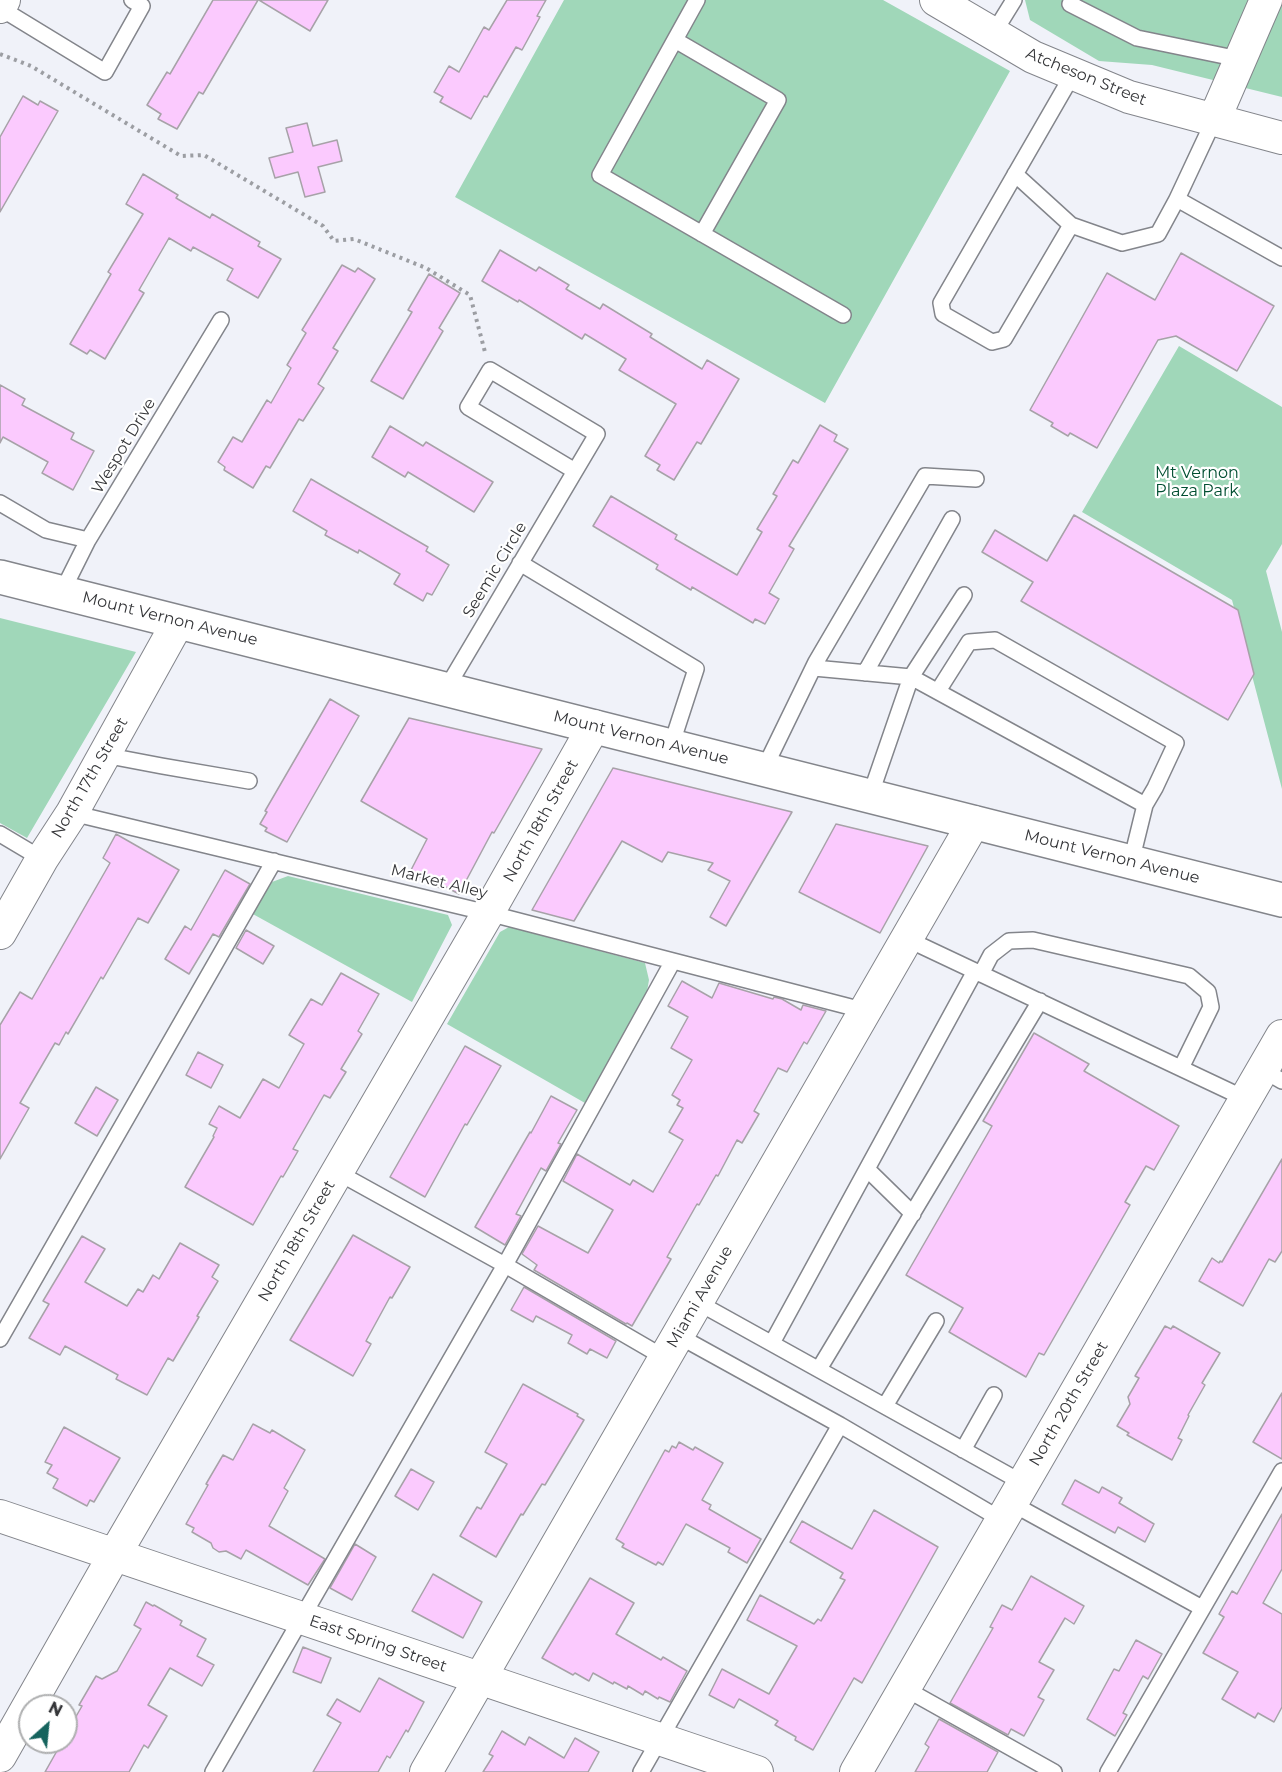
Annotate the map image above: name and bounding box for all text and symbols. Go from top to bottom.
street label: Atcheson Street [1023,44,1149,110]
street label: Wespot Drive [88,395,160,497]
park label: Mt Vernon Plaza Park [1155,463,1239,501]
street label: Seemic Circle [459,519,531,621]
street label: Mount Vernon Avenue [80,588,260,650]
street label: Mount Vernon Avenue [551,707,731,769]
street label: North 17th Street [48,714,132,842]
street label: North 18th Street [499,756,583,886]
street label: Mount Vernon Avenue [1022,826,1202,888]
street label: Market Alley [389,861,489,903]
street label: North 18th Street [254,1177,340,1305]
street label: Miami Avenue [663,1242,737,1352]
street label: North 20th Street [1025,1338,1113,1470]
street label: East Spring Street [307,1611,449,1677]
north arrow [18,1694,78,1754]
text: N [45,1698,66,1721]

